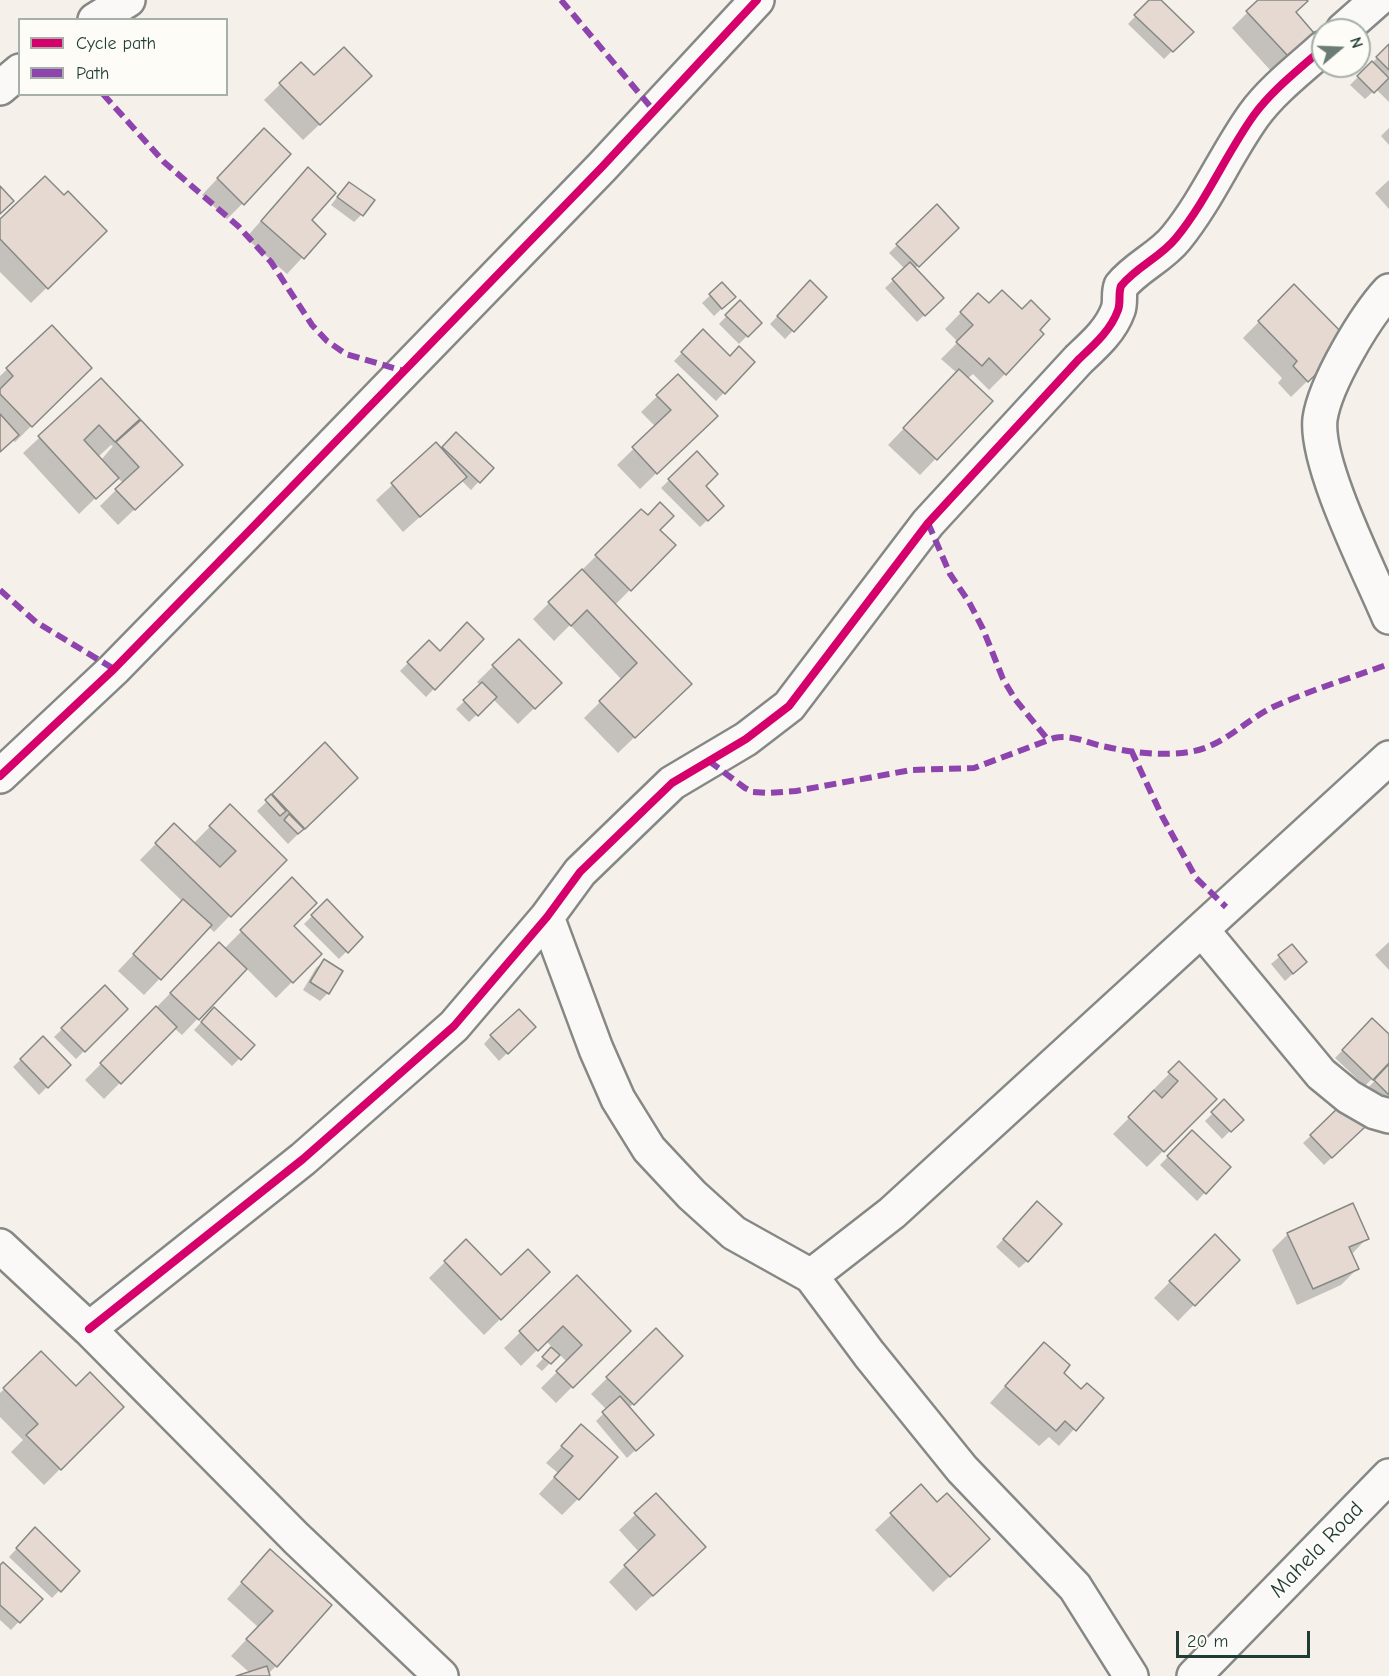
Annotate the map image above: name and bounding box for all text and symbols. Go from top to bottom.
legend [18,18,228,96]
north arrow [1311,18,1371,78]
text: Cycle path [76,33,156,54]
text: N [1346,35,1366,51]
text: Path [76,63,109,84]
street label: Mahela Road [1265,1496,1369,1604]
scale bar [1179,1619,1312,1657]
text: 20 m [1187,1631,1228,1652]

